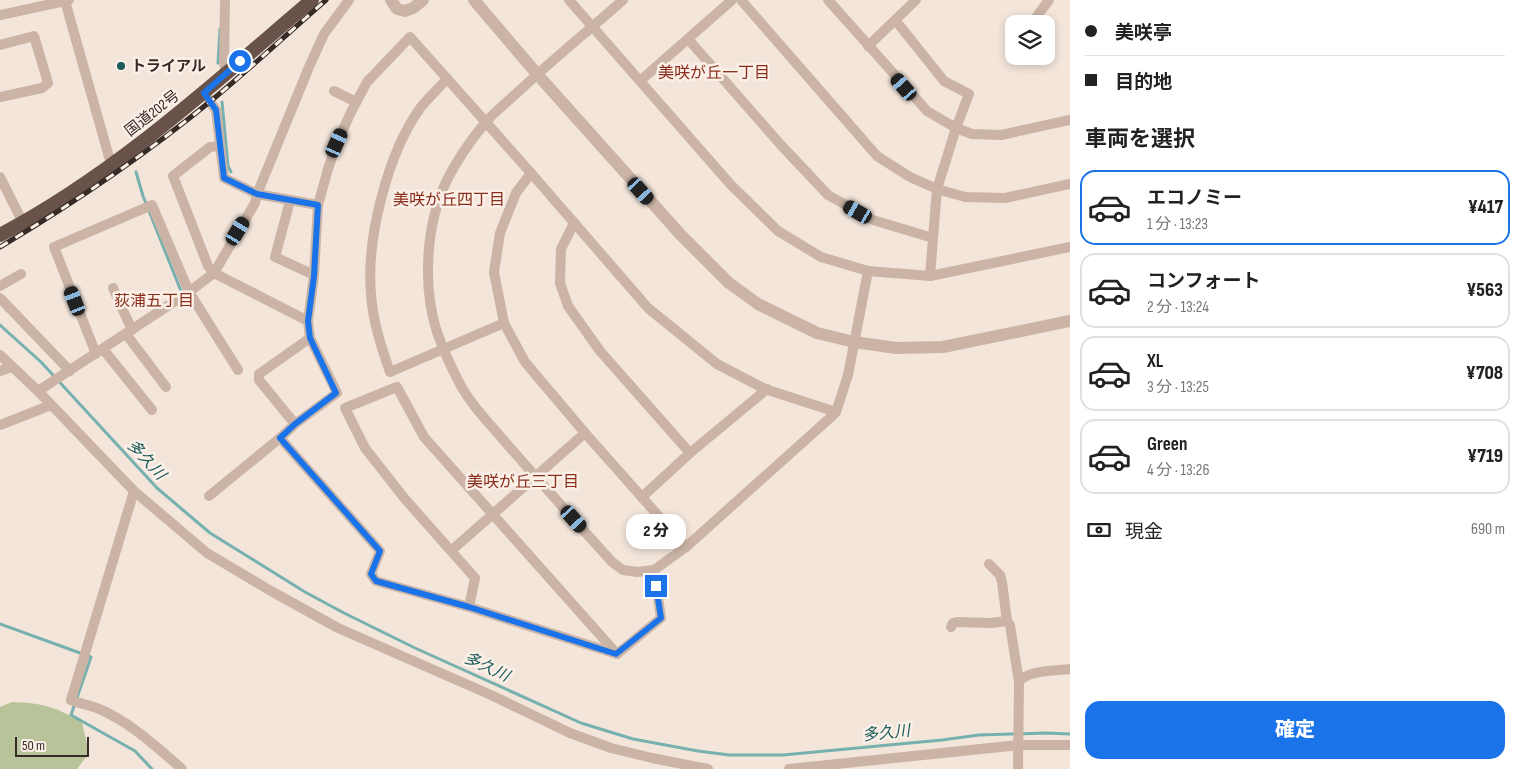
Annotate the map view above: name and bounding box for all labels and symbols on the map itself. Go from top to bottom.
route start [229,50,251,72]
place label: トライアル [131,57,206,76]
marker: トライアル [115,60,127,72]
district label: 美咲が丘一丁目 [658,64,770,83]
car [888,71,919,103]
street label: 国道202号 [121,86,183,141]
car [324,126,349,160]
car [625,175,656,207]
district label: 美咲が丘四丁目 [393,191,505,210]
car [841,198,874,226]
car [223,214,252,248]
car [62,284,87,318]
district label: 荻浦五丁目 [114,292,194,311]
water label: 多久川 [123,436,171,486]
district label: 美咲が丘三丁目 [467,473,579,492]
car [558,503,589,535]
callout: 2 分 [626,514,686,548]
route end [645,575,667,597]
water label: 多久川 [461,649,514,687]
water label: 多久川 [861,721,913,745]
scale bar [15,734,89,757]

